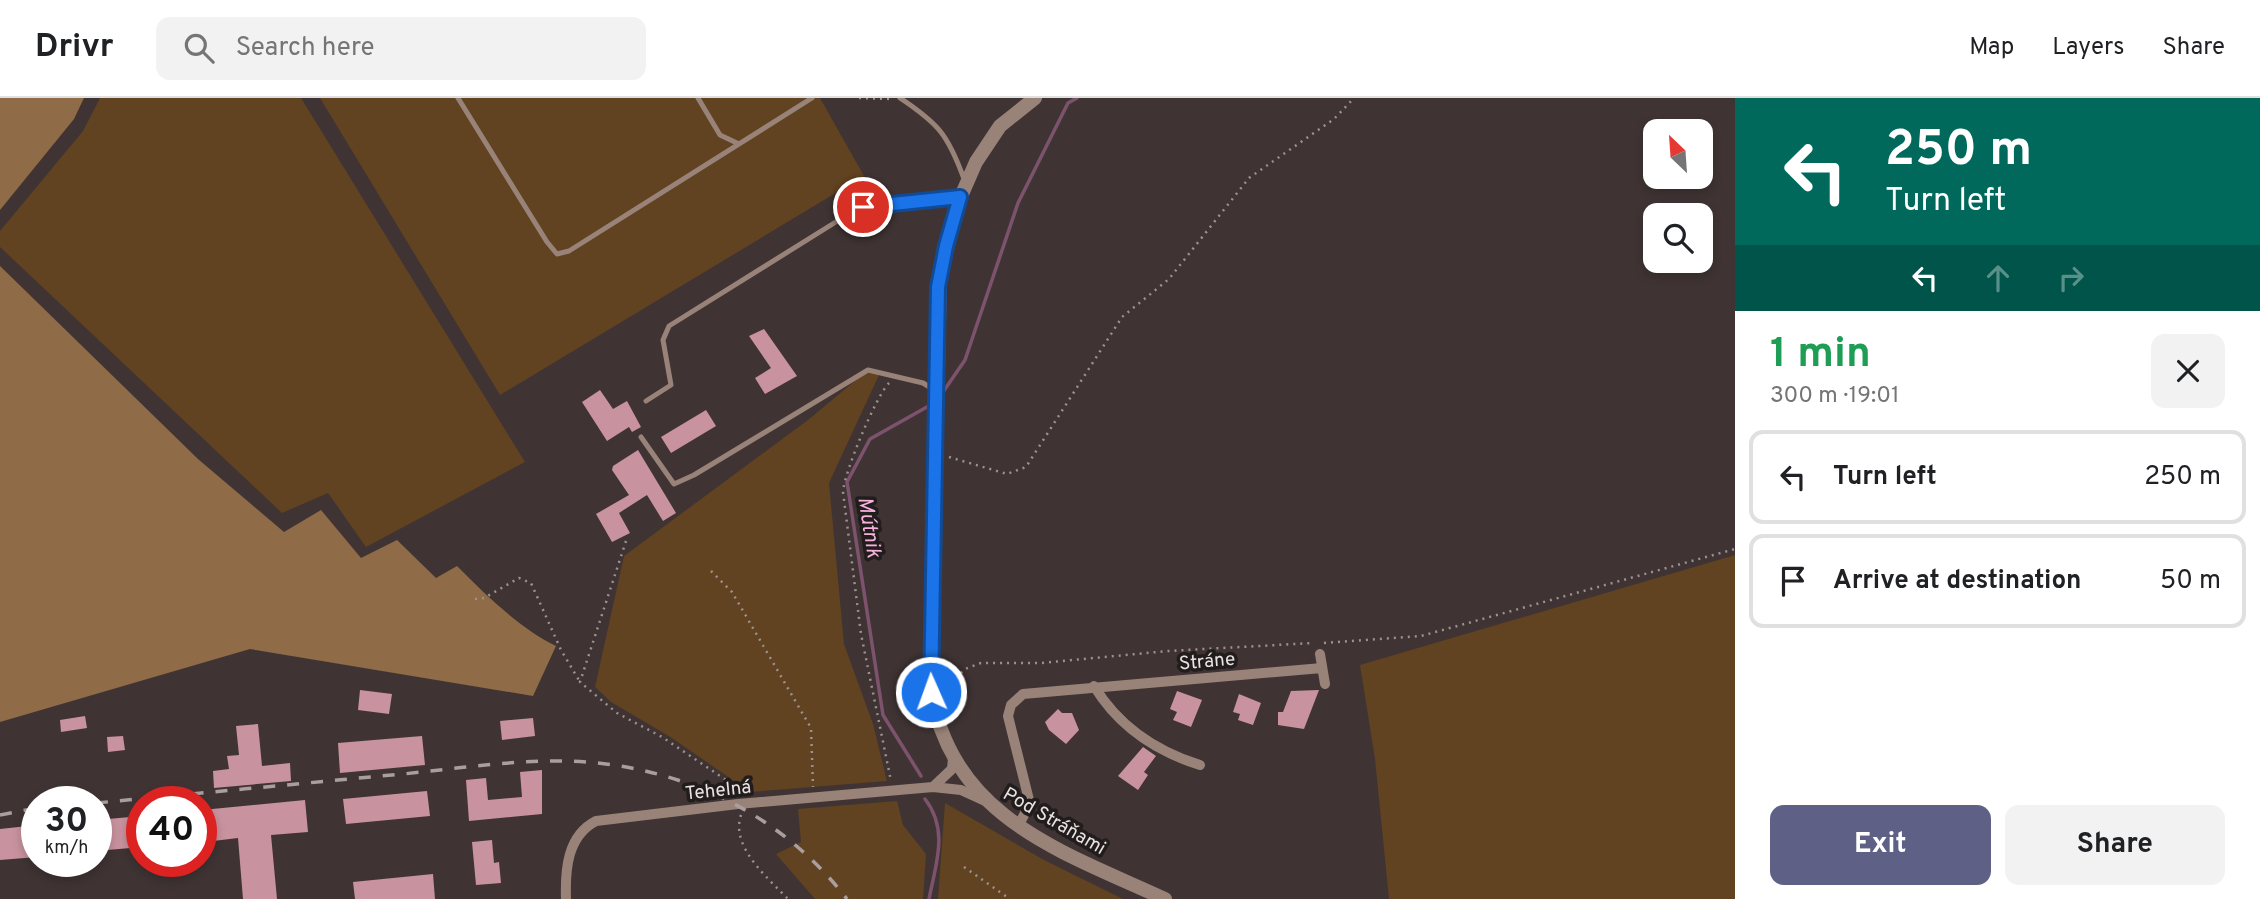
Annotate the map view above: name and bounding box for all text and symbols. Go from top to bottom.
search box [156,17,646,80]
text: Drivr [35,27,114,69]
icon: search [180,29,218,67]
text: Search here [236,32,375,65]
text: Map [1969,33,2014,63]
text: Layers [2052,33,2124,63]
text: Share [2162,33,2225,63]
north arrow [1643,119,1713,189]
map controls [1643,119,1713,273]
text: 250 m [1885,121,2032,183]
icon: left [1770,126,1861,217]
pin [833,177,893,237]
text: Turn left [1885,182,2006,222]
icon: arrive [844,188,882,226]
button: search [1643,203,1713,273]
icon: left [1906,259,1944,297]
icon: ahead [1979,259,2017,297]
icon: right [2052,259,2090,297]
text: 1 min [1770,329,1871,382]
button: close [2151,334,2225,408]
text: 300 m · 19:01 [1770,382,1900,411]
icon: left [1774,458,1812,496]
text: Turn left [1833,461,1937,494]
text: 250 m [2144,461,2221,494]
water label: Mútnik [850,495,887,560]
icon: arrive [1774,562,1812,600]
text: Arrive at destination [1833,565,2081,598]
text: 50 m [2160,565,2221,598]
street label: Stráne [1178,648,1236,676]
position arrow [894,655,968,729]
street label: Tehelná [684,776,753,806]
street label: Pod Stráňami [998,783,1110,861]
speed limit sign: 40 [126,786,217,877]
text: 30 [45,800,88,844]
button: Exit [1770,805,1991,885]
button: Share [2005,805,2225,885]
text: km/h [45,837,88,860]

